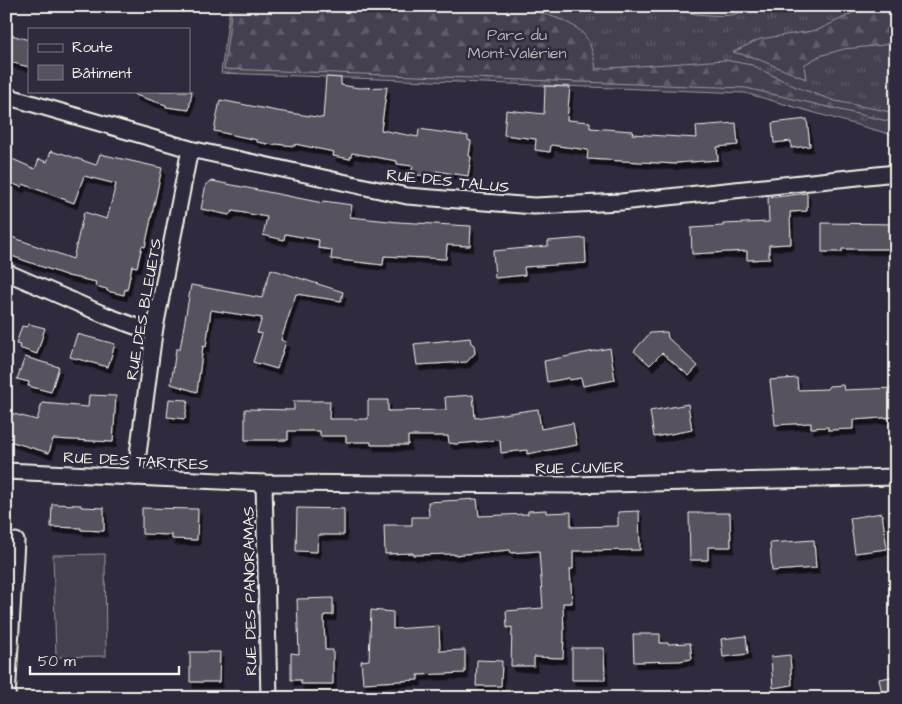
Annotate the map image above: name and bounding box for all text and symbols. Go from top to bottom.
park label: Parc du Mont-Valérien [468,24,566,64]
legend [28,28,190,92]
text: Route [72,37,113,58]
text: Bâtiment [72,63,132,84]
street label: RUE DES TALUS [385,164,510,198]
street label: RUE DES BLEUETS [121,237,167,382]
street label: RUE DES TARTRES [63,446,209,476]
street label: RUE CUVIER [535,456,625,480]
street label: RUE DES PANORAMAS [238,506,262,676]
scale bar [30,644,179,676]
text: 50 m [38,651,76,672]

